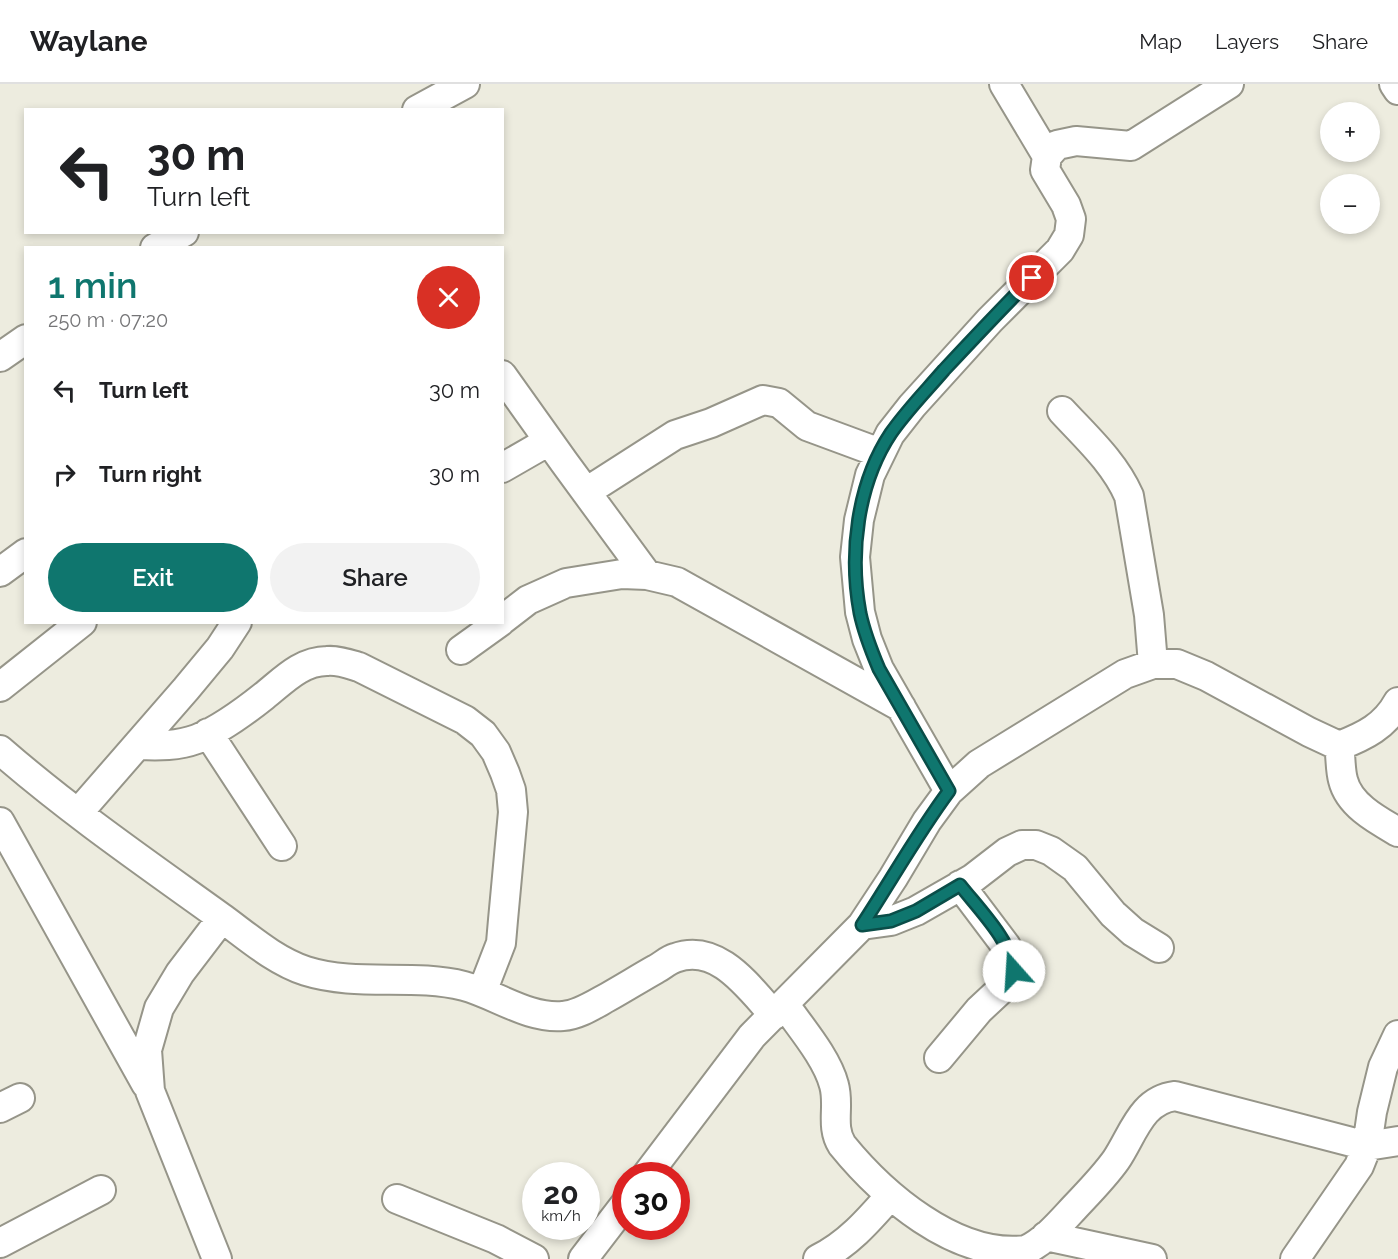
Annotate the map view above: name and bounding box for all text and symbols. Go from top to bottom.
text: Waylane [30,25,147,58]
text: Map [1139,29,1182,54]
text: Layers [1215,29,1279,54]
text: Share [1312,29,1368,54]
map controls [1320,102,1380,234]
button: + [1320,102,1380,162]
text: 30 m [147,131,245,180]
icon: left [48,132,126,210]
button: − [1320,174,1380,234]
text: Turn left [147,181,250,212]
pin [1006,252,1057,303]
icon: arrive [1015,261,1048,294]
text: 1 min [48,264,137,306]
button: close [417,266,480,329]
text: 250 m · 07:20 [48,308,168,332]
icon: left [48,374,81,407]
text: Turn left [99,377,189,403]
text: 30 m [429,377,480,403]
icon: right [48,458,81,491]
text: Turn right [99,461,202,487]
text: 30 m [429,461,480,487]
button: Exit [48,543,258,612]
button: Share [270,543,480,612]
position arrow [982,939,1046,1003]
speed limit sign: 30 [612,1162,690,1240]
text: 20 [543,1176,579,1211]
text: km/h [541,1207,581,1225]

